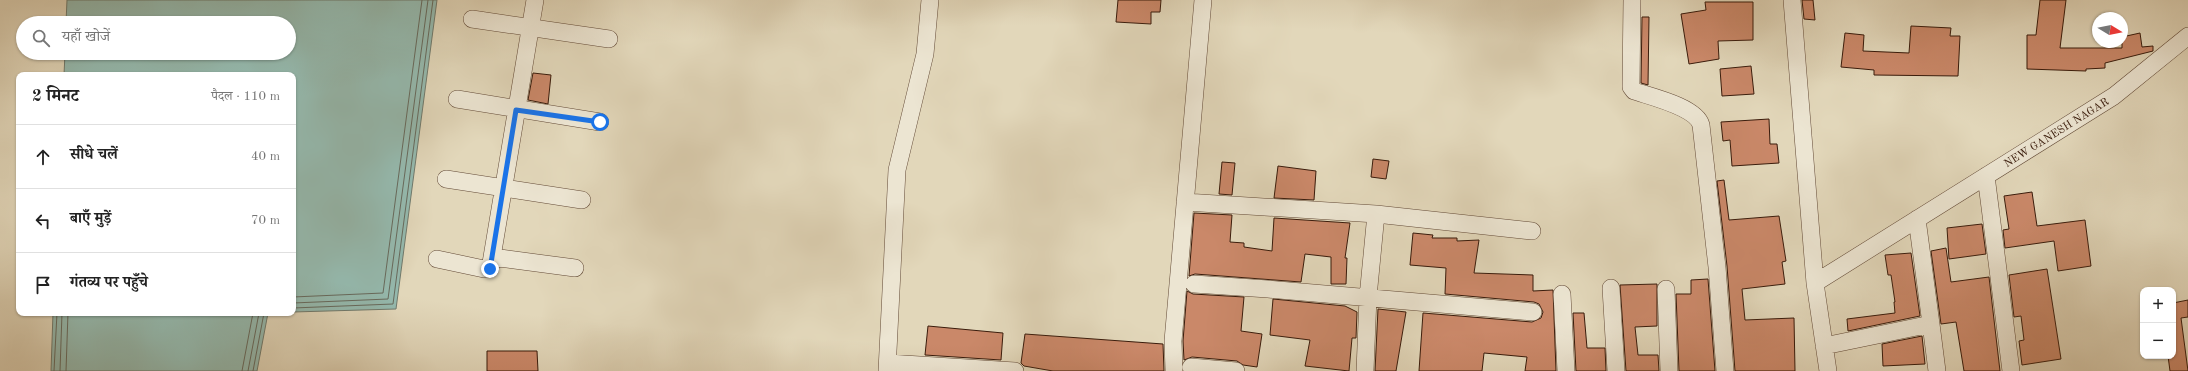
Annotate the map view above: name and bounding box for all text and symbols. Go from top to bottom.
north arrow [2092,12,2128,48]
search box [16,16,296,60]
icon: search [30,27,52,49]
text: यहाँ खोजें [62,30,110,45]
text: 2 मिनट [32,88,79,105]
text: पैदल · 110 m [211,90,280,103]
street label: NEW GANESH NAGAR [2002,96,2111,170]
route start [591,113,609,131]
icon: ahead [32,146,54,168]
text: सीधे चलें [70,148,118,163]
text: 40 m [251,150,280,163]
icon: left [32,210,54,232]
text: बाएँ मुड़ें [70,212,111,227]
text: 70 m [251,214,280,227]
route end [481,260,499,278]
icon: arrive [32,274,54,296]
text: गंतव्य पर पहुँचे [70,276,148,291]
map controls [2140,287,2176,359]
button: + [2140,287,2176,323]
button: − [2140,323,2176,359]

